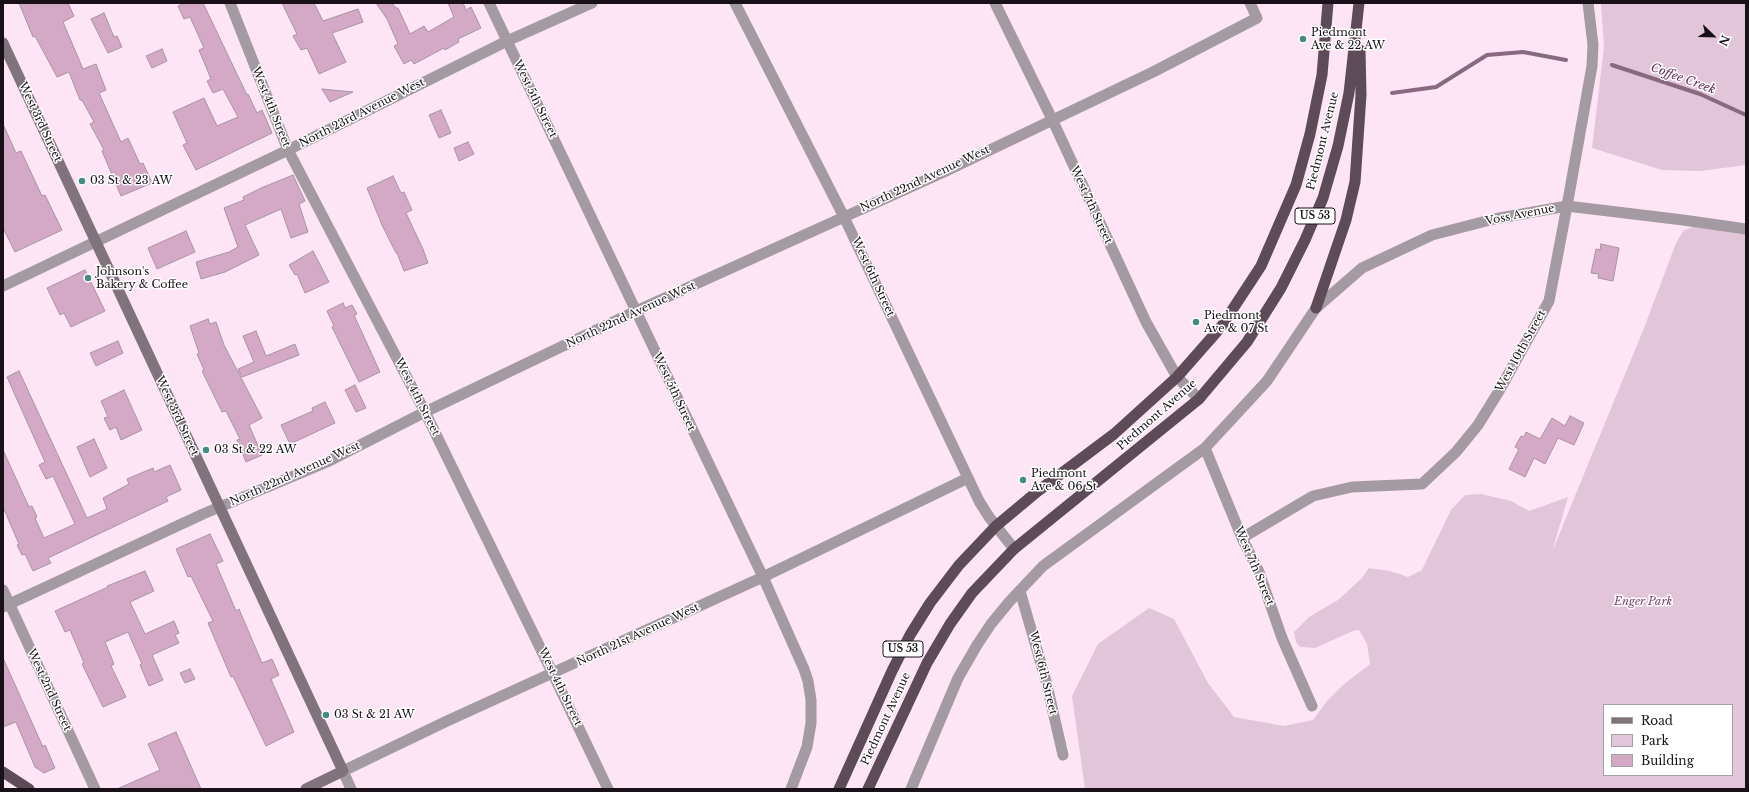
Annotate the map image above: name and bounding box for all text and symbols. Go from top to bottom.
north arrow [1693,16,1733,56]
place label: Piedmont Ave & 22 AW [1311,26,1385,52]
text: N [1716,33,1733,48]
marker: Piedmont Ave & 22 AW [1298,34,1308,44]
street label: West 5th Street [510,58,560,140]
water label: Coffee Creek [1649,61,1717,97]
street label: West 4th Street [249,65,293,149]
street label: North 23rd Avenue West [297,76,427,150]
street label: West 3rd Street [16,80,64,164]
street label: Piedmont Avenue [1304,90,1342,192]
street label: North 22nd Avenue West [858,143,992,215]
street label: West 7th Street [1067,164,1115,246]
place label: 03 St & 23 AW [90,174,172,188]
marker: 03 St & 23 AW [77,176,87,186]
street label: Voss Avenue [1484,202,1556,228]
road number: US 53 [1295,208,1335,224]
street label: West 6th Street [849,235,897,319]
place label: Johnson's Bakery & Coffee [96,265,188,291]
marker: Johnson's Bakery & Coffee [83,273,93,283]
street label: North 22nd Avenue West [564,279,698,351]
street label: West 10th Street [1493,308,1549,394]
place label: Piedmont Ave & 07 St [1204,309,1268,335]
marker: Piedmont Ave & 07 St [1191,317,1201,327]
street label: West 5th Street [650,351,698,433]
street label: West 4th Street [392,356,442,438]
street label: West 3rd Street [153,374,201,458]
street label: Piedmont Avenue [1115,377,1199,453]
street label: North 22nd Avenue West [228,439,362,509]
place label: 03 St & 22 AW [214,443,296,457]
marker: 03 St & 22 AW [201,445,211,455]
place label: Piedmont Ave & 06 St [1031,467,1097,493]
marker: Piedmont Ave & 06 St [1018,475,1028,485]
street label: West 7th Street [1231,525,1277,607]
park label: Enger Park [1614,595,1672,609]
street label: North 21st Avenue West [575,601,701,669]
street label: West 6th Street [1026,630,1060,716]
road number: US 53 [883,641,923,657]
street label: West 4th Street [535,646,585,728]
street label: West 2nd Street [24,647,74,733]
street label: Piedmont Avenue [859,671,913,767]
legend [1603,704,1733,776]
place label: 03 St & 21 AW [334,708,414,722]
marker: 03 St & 21 AW [321,710,331,720]
text: Road [1641,713,1673,728]
text: Park [1641,733,1669,748]
text: Building [1641,753,1694,768]

